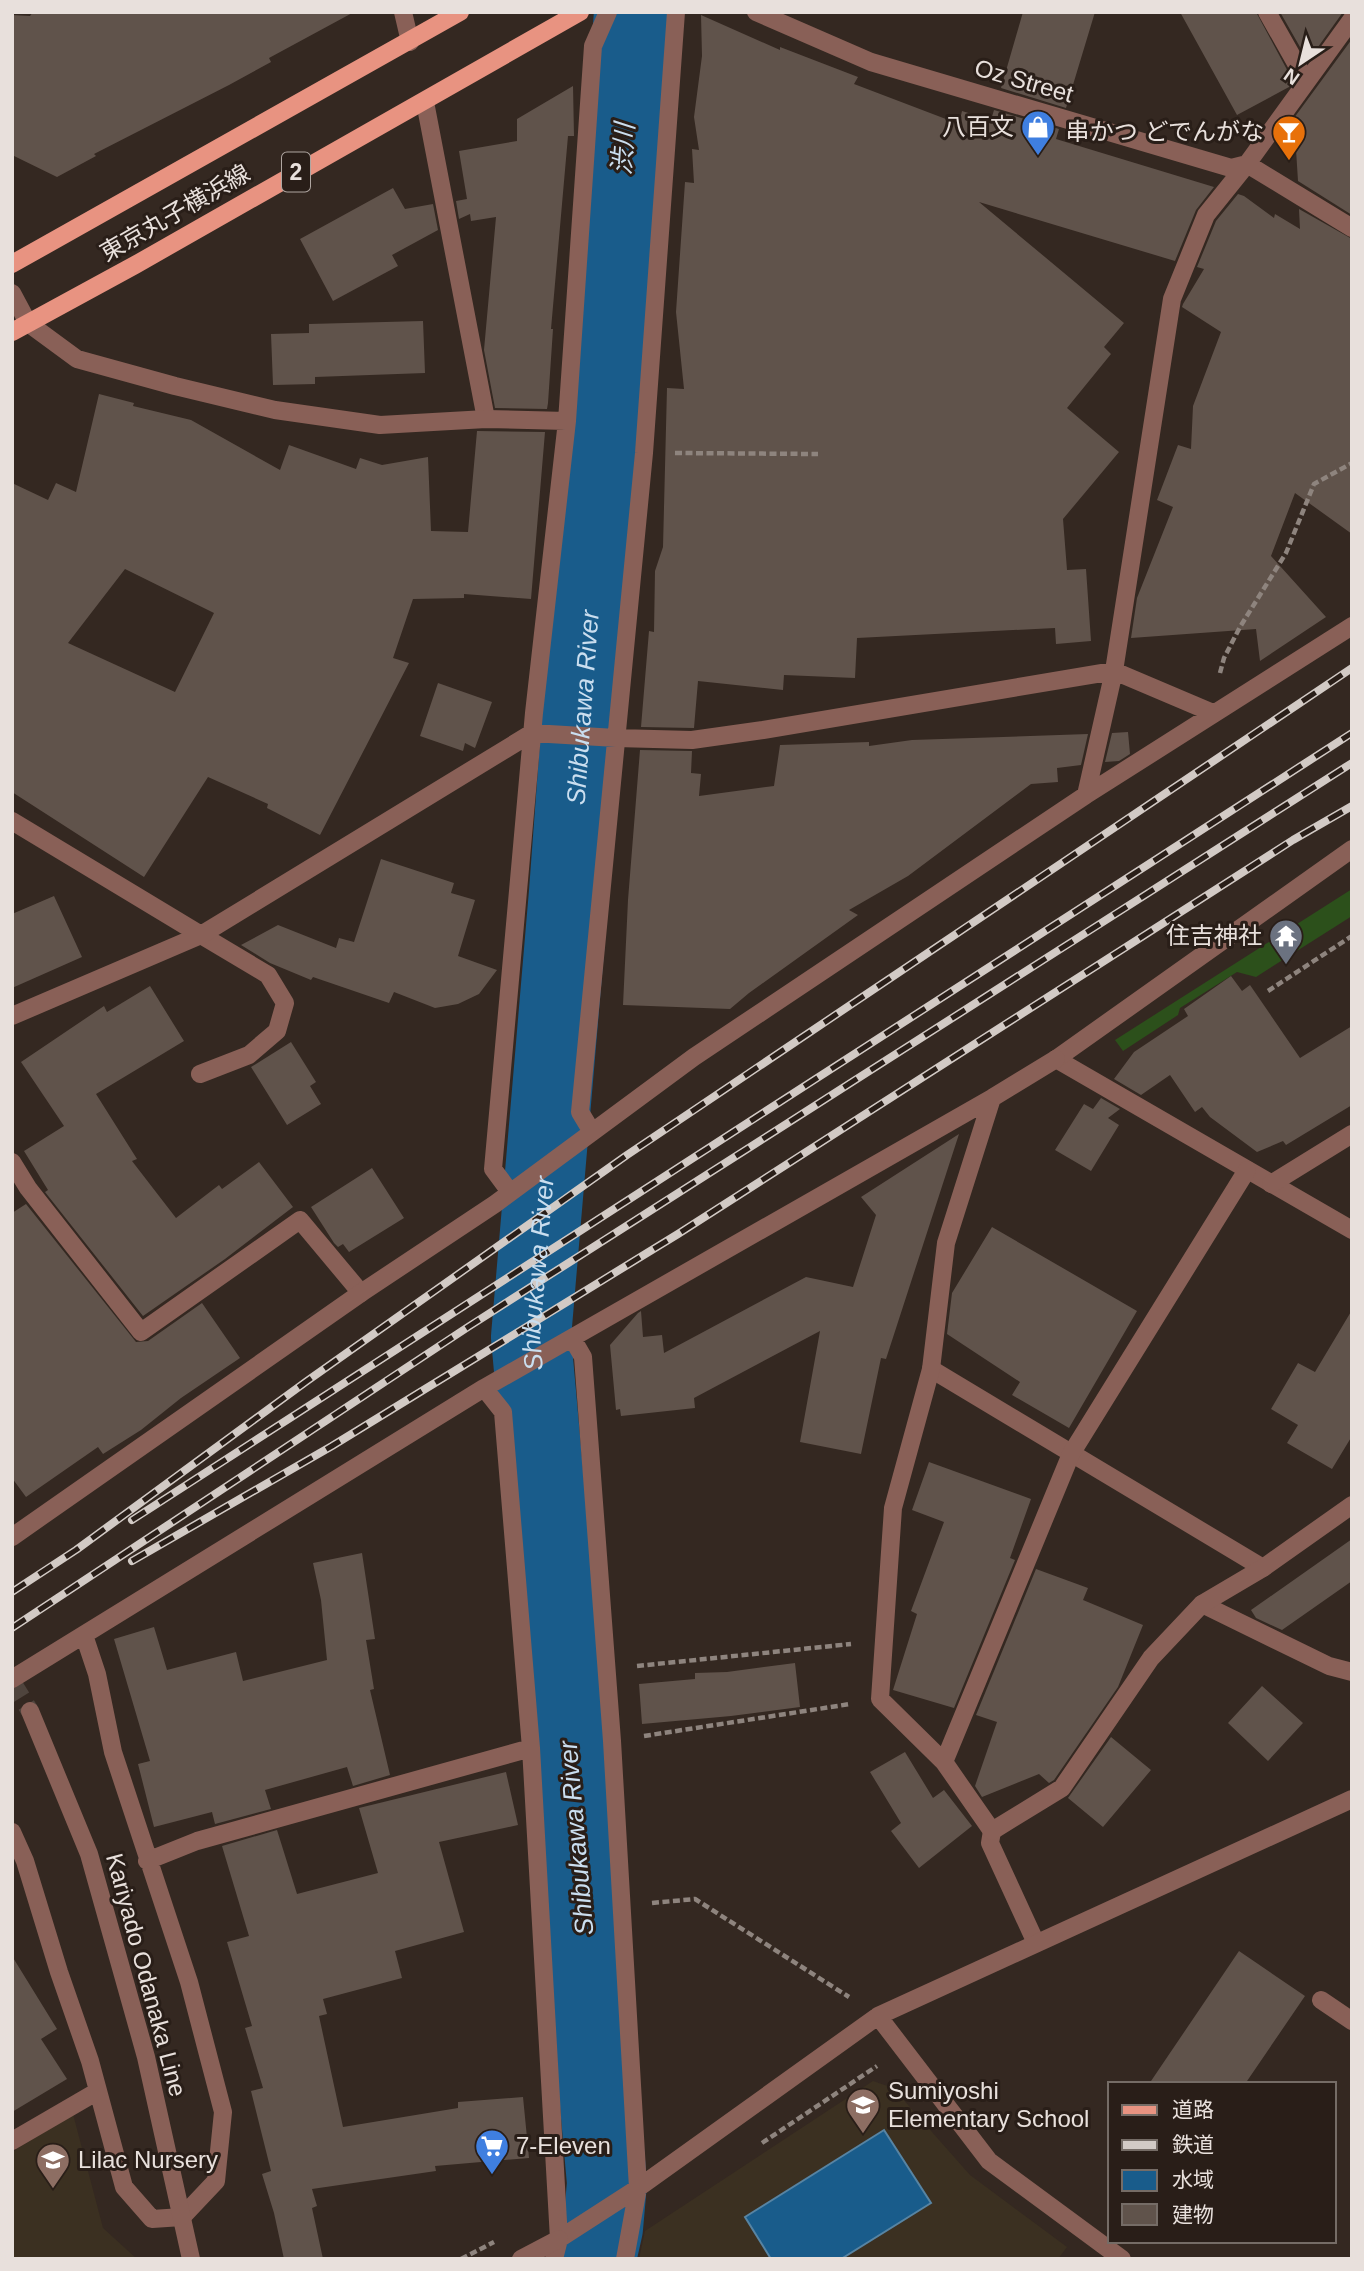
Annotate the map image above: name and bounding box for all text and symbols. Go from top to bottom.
north arrow [1266,28,1336,98]
street label: Oz Street [972,54,1077,108]
text: N [1280,64,1303,89]
shop icon: 八百文 [1019,108,1057,157]
place label: 八百文 [942,113,1014,140]
bar icon: 串かつ どでんがな [1270,113,1308,162]
place label: 串かつ どでんがな [1066,118,1264,145]
water label: 渋川 [606,119,640,176]
road number: 2 [282,153,310,192]
street label: 東京丸子横浜線 [95,159,254,266]
water label: Shibukawa River [560,608,605,806]
temple icon: 住吉神社 [1267,917,1305,966]
place label: 住吉神社 [1166,922,1262,949]
water label: Shibukawa River [516,1174,560,1372]
water label: Shibukawa River [552,1738,599,1936]
street label: Kariyado Odanaka Line [101,1850,192,2100]
place label: Sumiyoshi Elementary School [888,2077,1089,2132]
legend [1108,2082,1336,2243]
school or university icon: Sumiyoshi Elementary School [844,2086,882,2135]
text: 道路 [1172,2098,1214,2121]
supermarket icon: 7-Eleven [473,2127,511,2176]
place label: 7-Eleven [516,2132,611,2159]
text: 鉄道 [1172,2133,1214,2156]
school or university icon: Lilac Nursery [34,2141,72,2190]
place label: Lilac Nursery [78,2146,218,2173]
text: 水域 [1172,2168,1214,2191]
text: 建物 [1172,2203,1214,2226]

